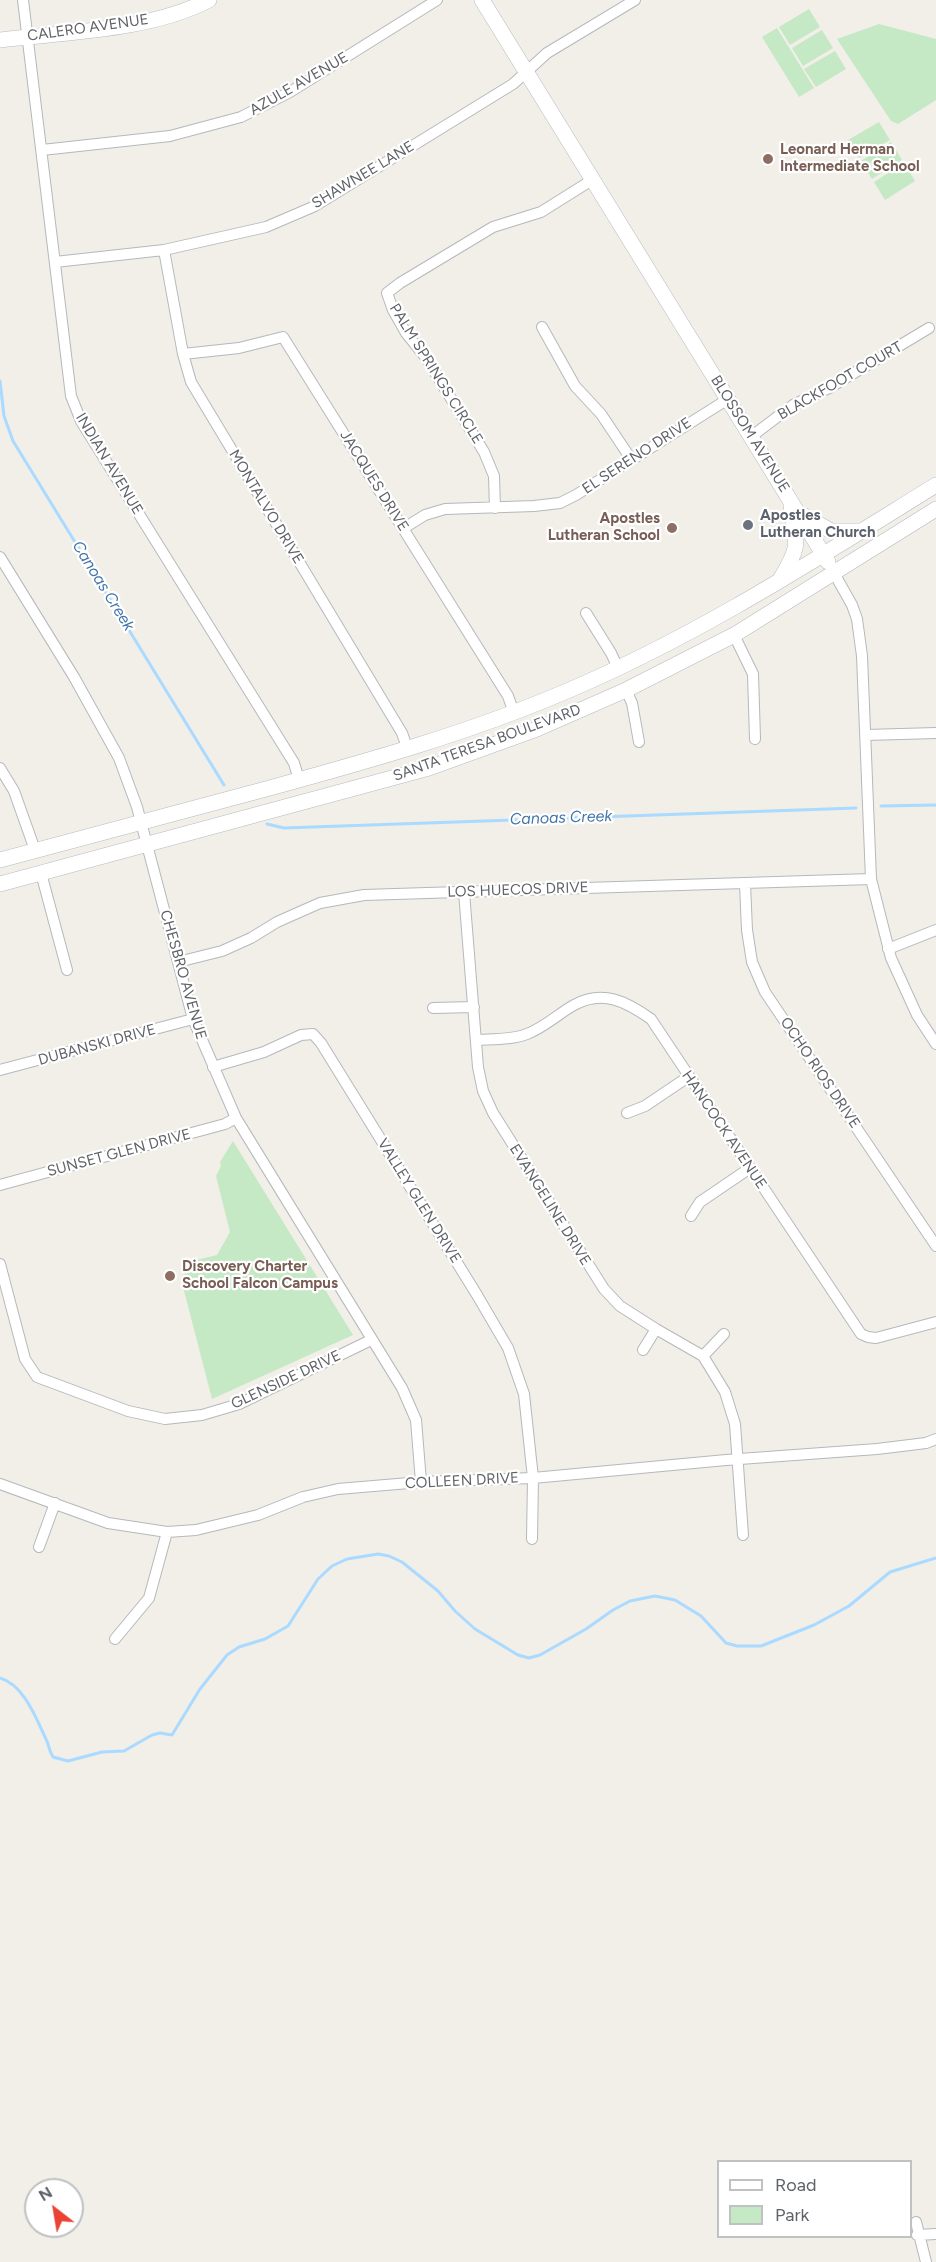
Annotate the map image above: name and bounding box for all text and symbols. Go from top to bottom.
street label: CALERO AVENUE [26,11,150,45]
street label: AZULE AVENUE [247,49,351,119]
street label: SHAWNEE LANE [309,137,417,213]
place label: Leonard Herman Intermediate School [780,141,920,176]
marker: Leonard Herman Intermediate School [761,152,775,166]
street label: PALM SPRINGS CIRCLE [385,301,487,447]
street label: BLACKFOOT COURT [775,338,905,424]
street label: BLOSSOM AVENUE [707,372,793,496]
street label: INDIAN AVENUE [72,410,146,518]
street label: EL SERENO DRIVE [579,414,695,498]
street label: JACQUES DRIVE [336,427,412,535]
street label: MONTALVO DRIVE [225,447,307,567]
place label: Apostles Lutheran Church [760,507,876,542]
place label: Apostles Lutheran School [548,510,660,545]
marker: Apostles Lutheran Church [741,518,755,532]
marker: Apostles Lutheran School [665,521,679,535]
water label: Canoas Creek [68,538,138,634]
street label: SANTA TERESA BOULEVARD [391,701,583,785]
water label: Canoas Creek [510,807,612,829]
street label: LOS HUECOS DRIVE [447,879,589,901]
street label: CHESBRO AVENUE [156,908,210,1042]
street label: OCHO RIOS DRIVE [776,1014,864,1132]
street label: DUBANSKI DRIVE [36,1021,158,1069]
street label: HANCOCK AVENUE [678,1067,770,1193]
street label: SUNSET GLEN DRIVE [45,1125,193,1181]
street label: VALLEY GLEN DRIVE [373,1135,465,1267]
street label: EVANGELINE DRIVE [505,1141,595,1269]
place label: Discovery Charter School Falcon Campus [182,1258,338,1293]
marker: Discovery Charter School Falcon Campus [163,1269,177,1283]
street label: GLENSIDE DRIVE [228,1347,344,1413]
street label: COLLEEN DRIVE [405,1469,519,1493]
legend [717,2160,912,2238]
text: Road [775,2174,816,2196]
north arrow [24,2178,84,2238]
text: N [35,2183,56,2205]
text: Park [775,2204,809,2226]

